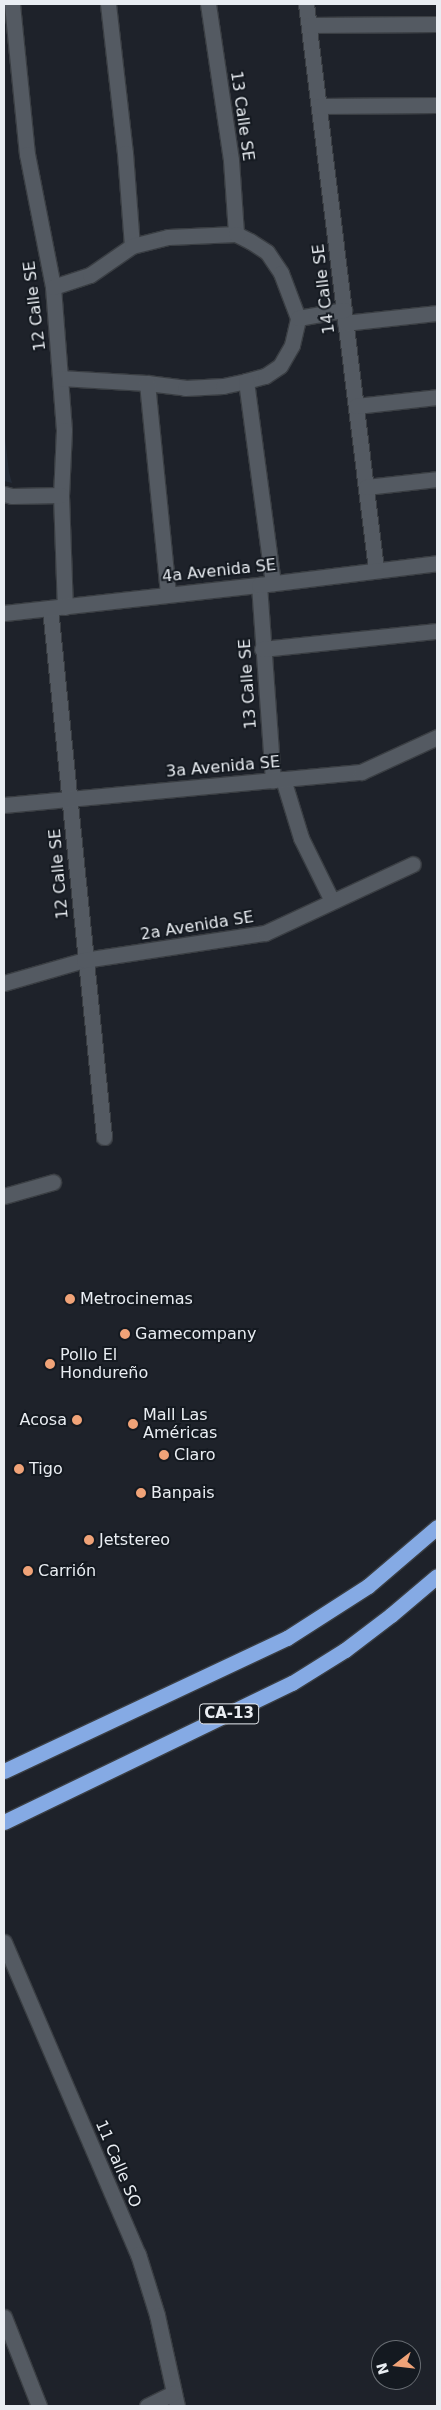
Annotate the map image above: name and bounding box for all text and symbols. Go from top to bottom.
street label: 13 Calle SE [226,70,258,162]
street label: 14 Calle SE [309,243,339,335]
street label: 12 Calle SE [20,260,50,352]
street label: 4a Avenida SE [161,555,277,587]
street label: 13 Calle SE [235,638,261,730]
street label: 3a Avenida SE [165,752,281,782]
street label: 12 Calle SE [45,828,73,920]
street label: 2a Avenida SE [139,908,255,944]
place label: Metrocinemas [80,1289,193,1309]
marker: Metrocinemas [64,1293,76,1305]
place label: Gamecompany [135,1324,256,1344]
marker: Gamecompany [119,1328,131,1340]
place label: Pollo El Hondureño [60,1345,148,1383]
marker: Pollo El Hondureño [44,1358,56,1370]
place label: Mall Las Américas [143,1405,217,1443]
place label: Acosa [20,1410,67,1430]
marker: Acosa [71,1414,83,1426]
marker: Mall Las Américas [127,1418,139,1430]
place label: Claro [174,1445,215,1465]
marker: Claro [158,1449,170,1461]
place label: Tigo [29,1459,63,1479]
marker: Tigo [13,1463,25,1475]
place label: Banpais [151,1483,215,1503]
marker: Banpais [135,1487,147,1499]
place label: Jetstereo [99,1530,170,1550]
marker: Jetstereo [83,1534,95,1546]
place label: Carrión [38,1561,96,1581]
marker: Carrión [22,1565,34,1577]
road number: CA-13 [199,1702,259,1726]
street label: 11 Calle SO [91,2117,145,2211]
north arrow [371,2340,421,2390]
text: N [373,2361,392,2377]

